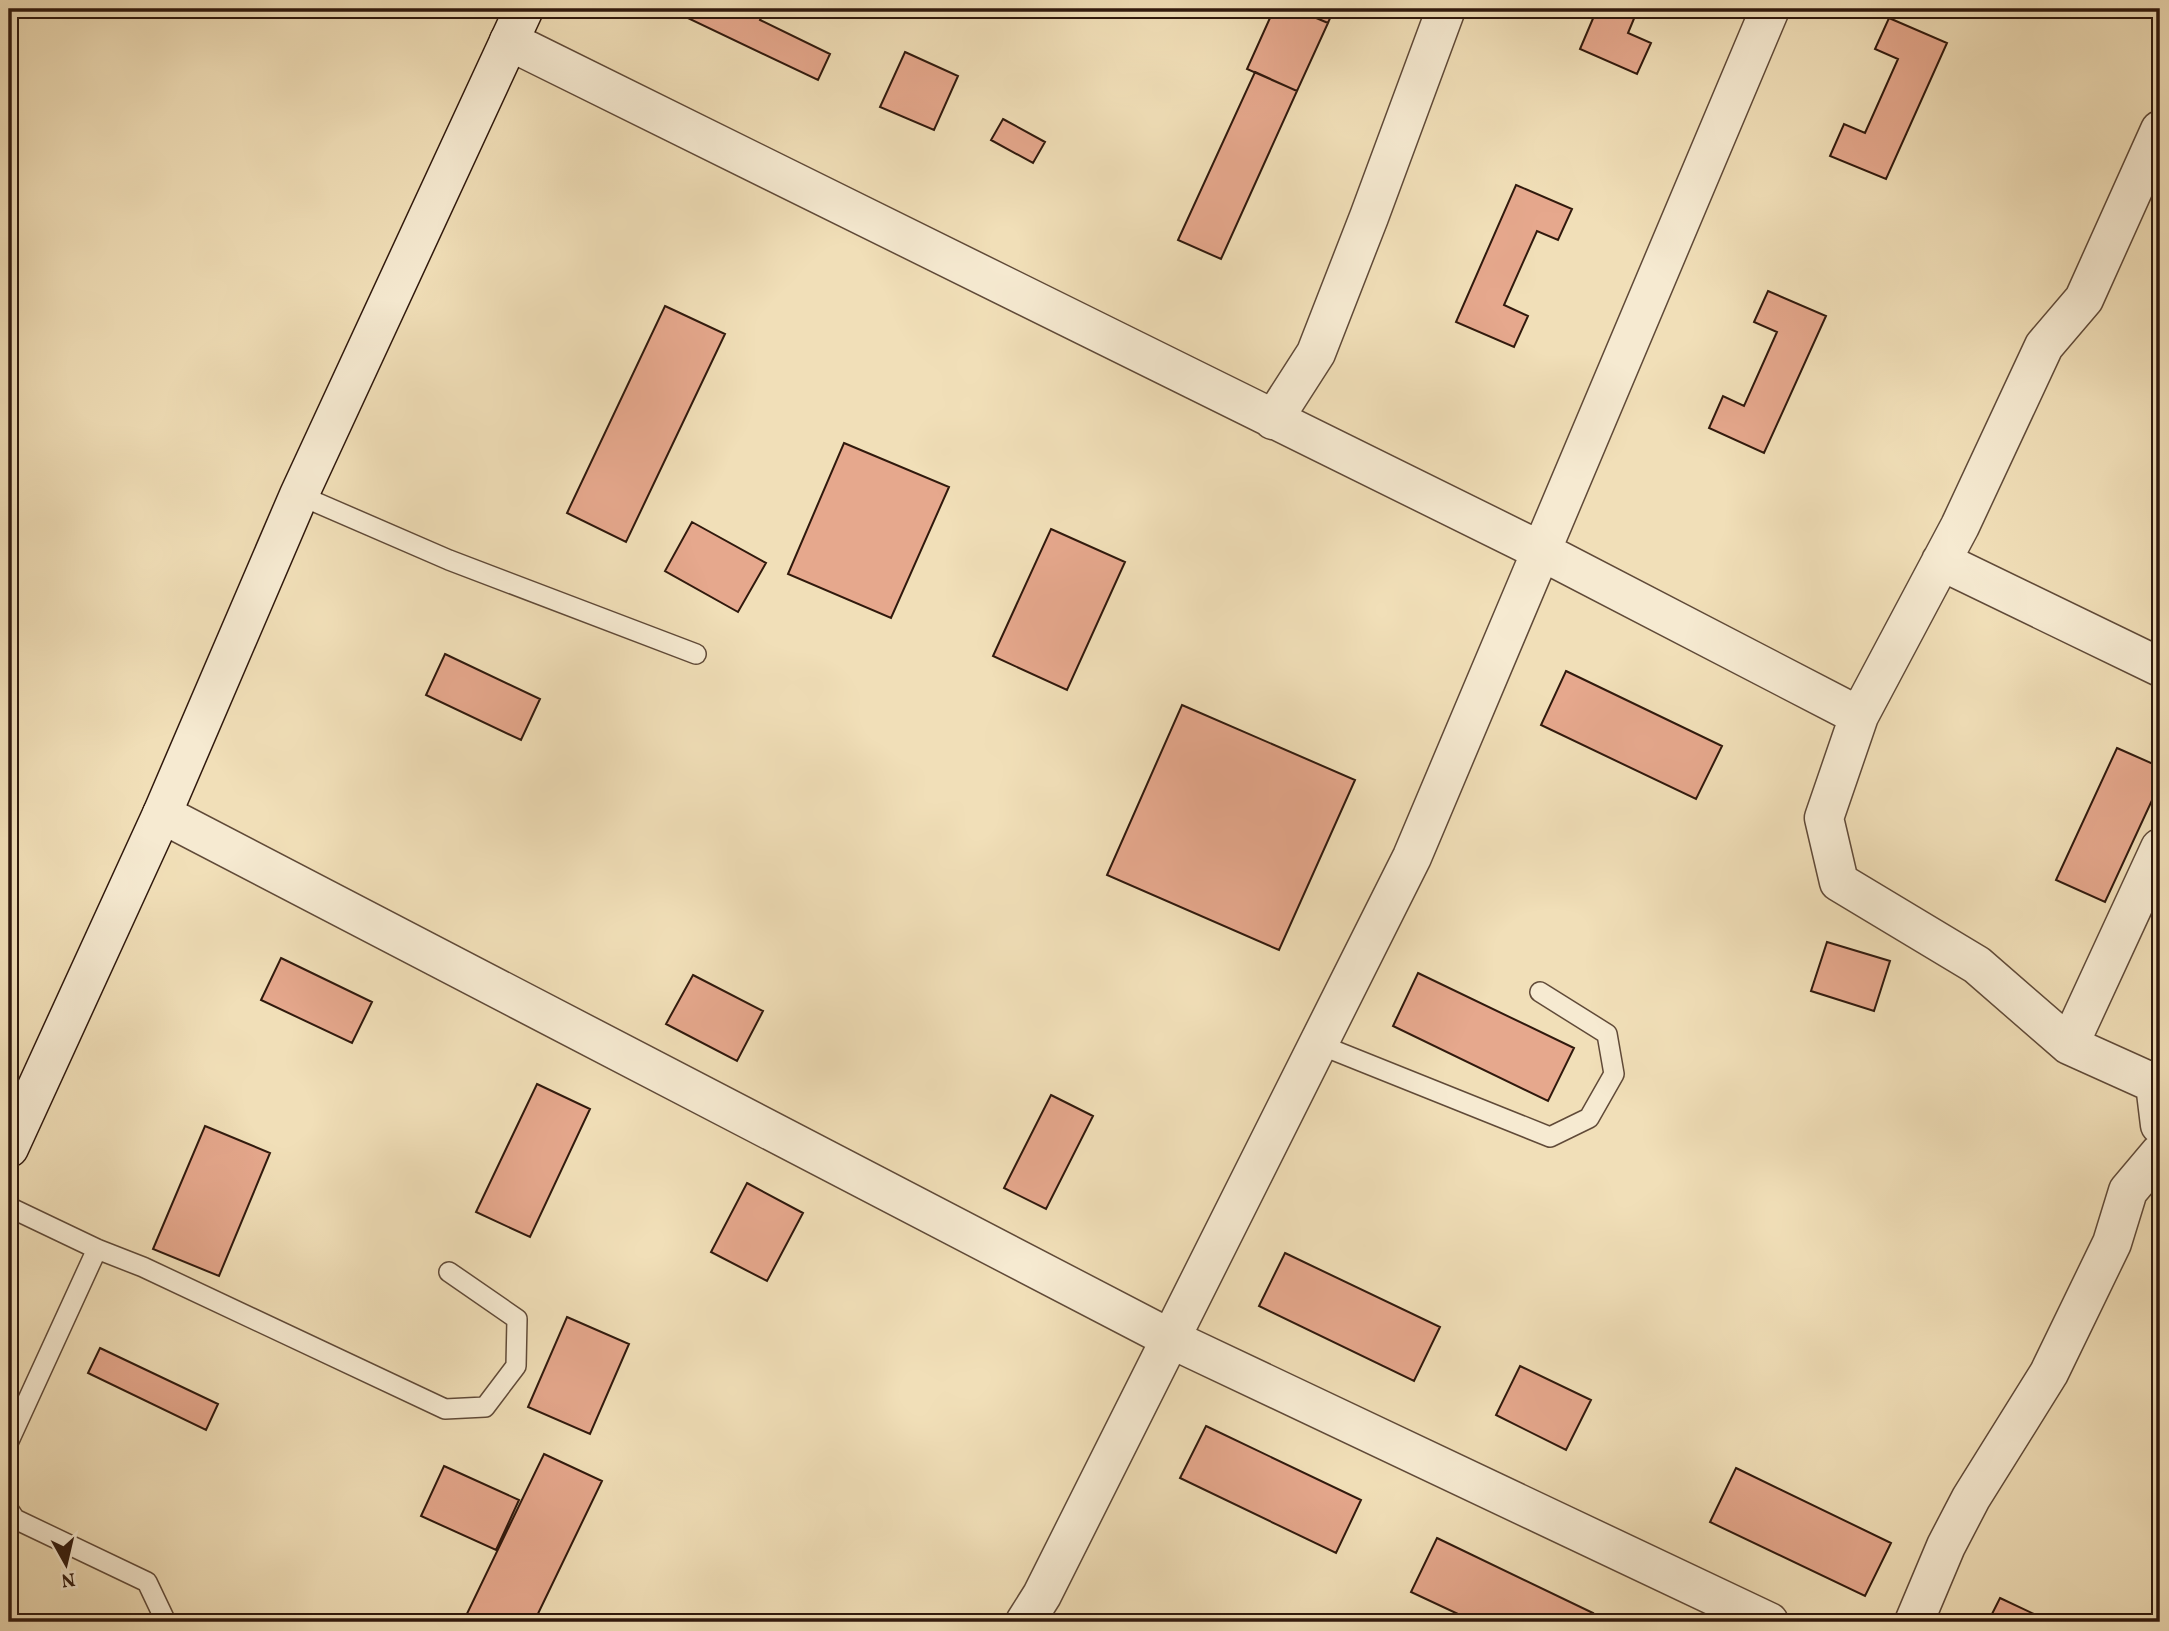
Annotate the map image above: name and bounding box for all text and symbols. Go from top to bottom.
north arrow [32,1530,102,1600]
text: N [59,1565,77,1593]

